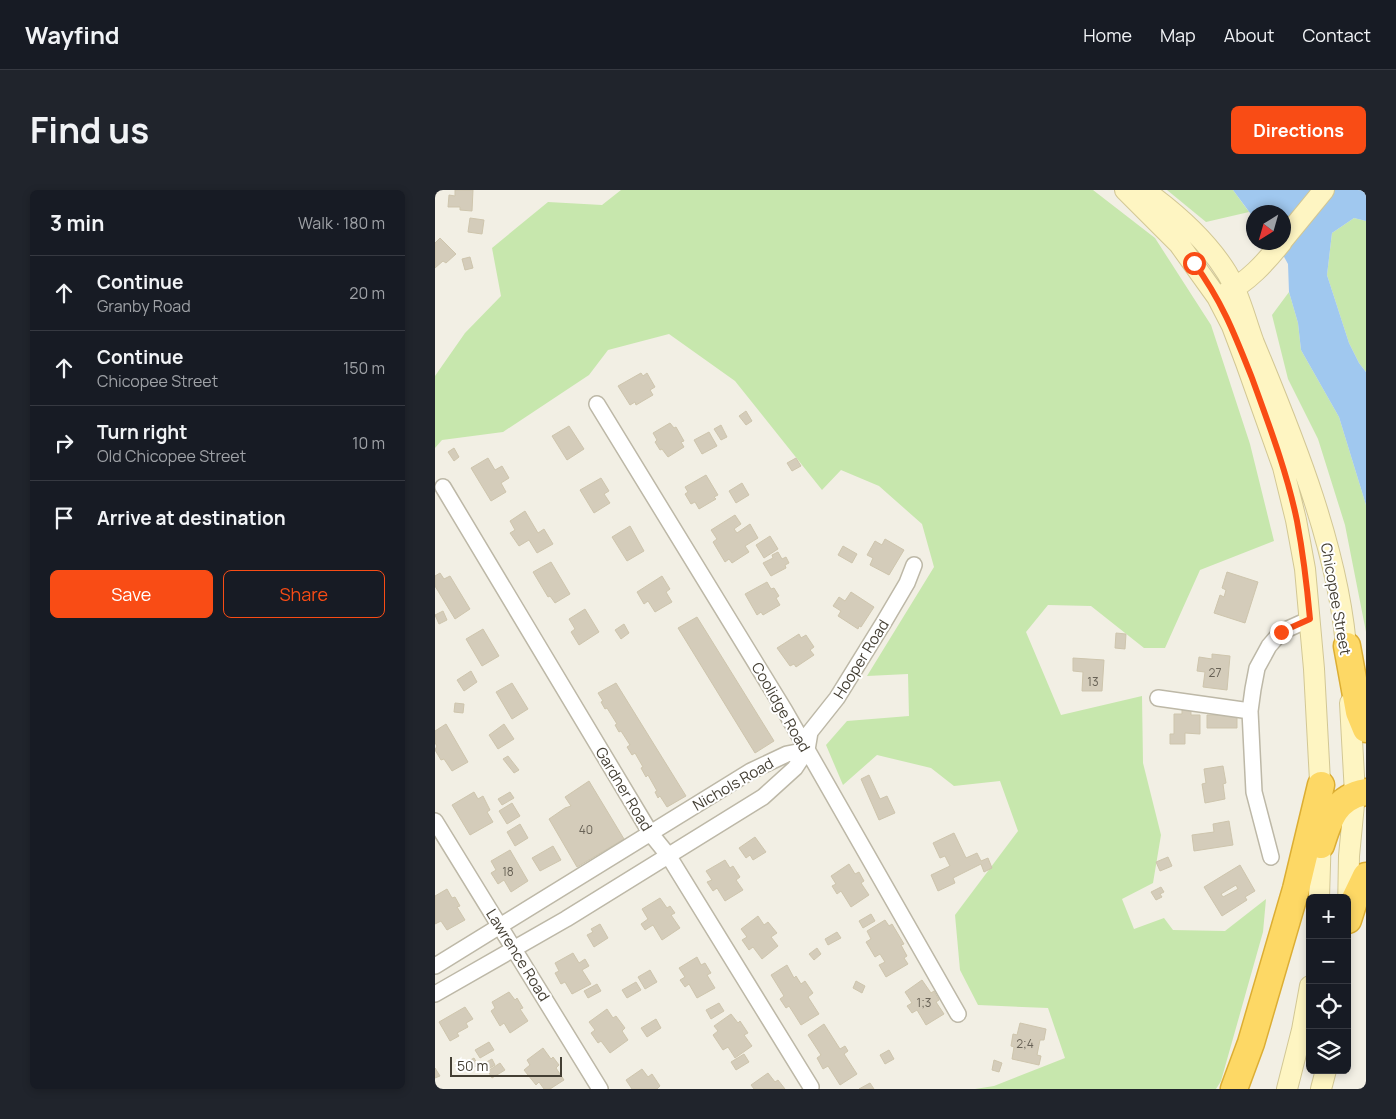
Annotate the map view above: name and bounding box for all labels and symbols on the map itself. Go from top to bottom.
north arrow [1246,205,1291,250]
route start [1183,252,1206,275]
street label: Chicopee Street [1316,541,1356,657]
street label: Hooper Road [828,615,894,703]
route end [1270,621,1293,644]
street label: Coolidge Road [747,658,815,756]
house number: 27 [1209,664,1221,681]
house number: 13 [1087,673,1099,690]
street label: Gardner Road [591,743,657,835]
street label: Nichols Road [689,752,777,816]
house number: 40 [579,821,593,838]
house number: 18 [502,863,514,880]
street label: Lawrence Road [481,905,555,1005]
house number: 1;3 [917,994,931,1011]
house number: 2;4 [1016,1035,1034,1052]
scale bar [450,1054,563,1077]

